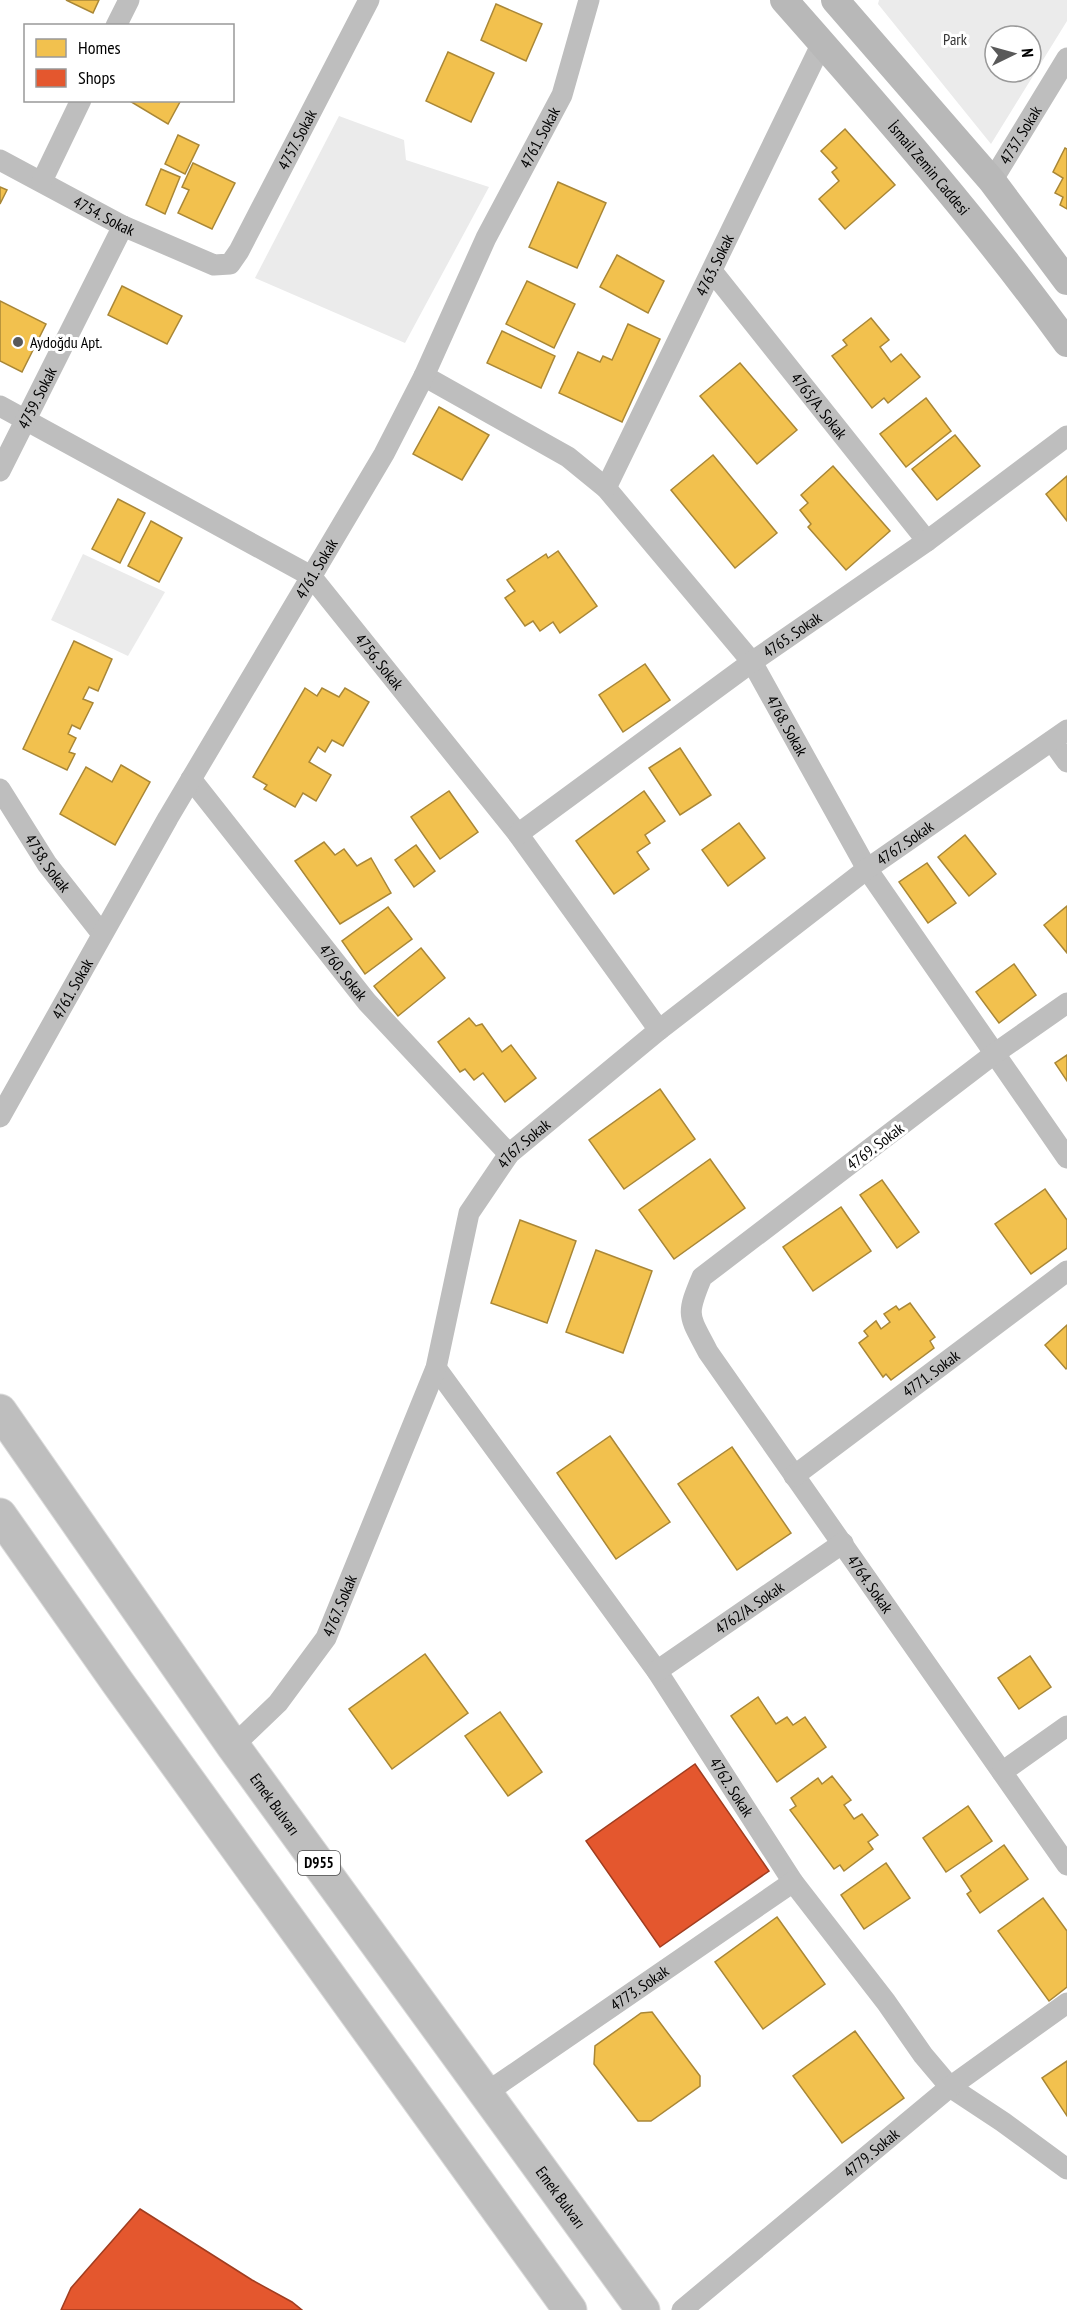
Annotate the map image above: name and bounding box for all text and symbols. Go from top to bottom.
legend [24,24,234,102]
north arrow [983,24,1043,84]
park label: Park [943,29,968,49]
text: Homes [78,36,121,59]
text: N [1018,48,1038,58]
text: Shops [78,66,115,89]
street label: 4737. Sokak [995,101,1046,168]
street label: 4761. Sokak [515,103,564,172]
street label: 4757. Sokak [273,105,321,173]
street label: İsmail Zemin Caddesi [884,117,974,219]
street label: 4754. Sokak [70,191,138,240]
street label: 4763. Sokak [691,230,738,299]
place label: Aydoğdu Apt. [30,332,103,352]
marker: Aydoğdu Apt. [11,335,25,349]
street label: 4759. Sokak [13,363,61,432]
street label: 4765/A. Sokak [787,368,852,443]
street label: 4761. Sokak [290,534,342,602]
street label: 4765. Sokak [759,607,826,662]
street label: 4756. Sokak [351,629,409,694]
street label: 4768. Sokak [762,691,813,760]
street label: 4767. Sokak [872,815,938,870]
street label: 4758. Sokak [21,830,76,897]
street label: 4760. Sokak [315,940,372,1005]
street label: 4761. Sokak [47,954,97,1023]
street label: 4767. Sokak [492,1114,555,1172]
street label: 4769. Sokak [842,1118,908,1174]
street label: 4771. Sokak [898,1345,964,1401]
street label: 4764. Sokak [843,1551,898,1618]
street label: 4767. Sokak [318,1571,361,1640]
street label: 4762/A. Sokak [711,1576,788,1638]
street label: 4762. Sokak [705,1754,759,1821]
street label: Emek Bulvarı [246,1769,305,1839]
road number: D955 [298,1851,340,1875]
street label: 4773. Sokak [606,1960,673,2015]
street label: 4779. Sokak [839,2123,904,2182]
street label: Emek Bulvarı [532,2162,590,2232]

